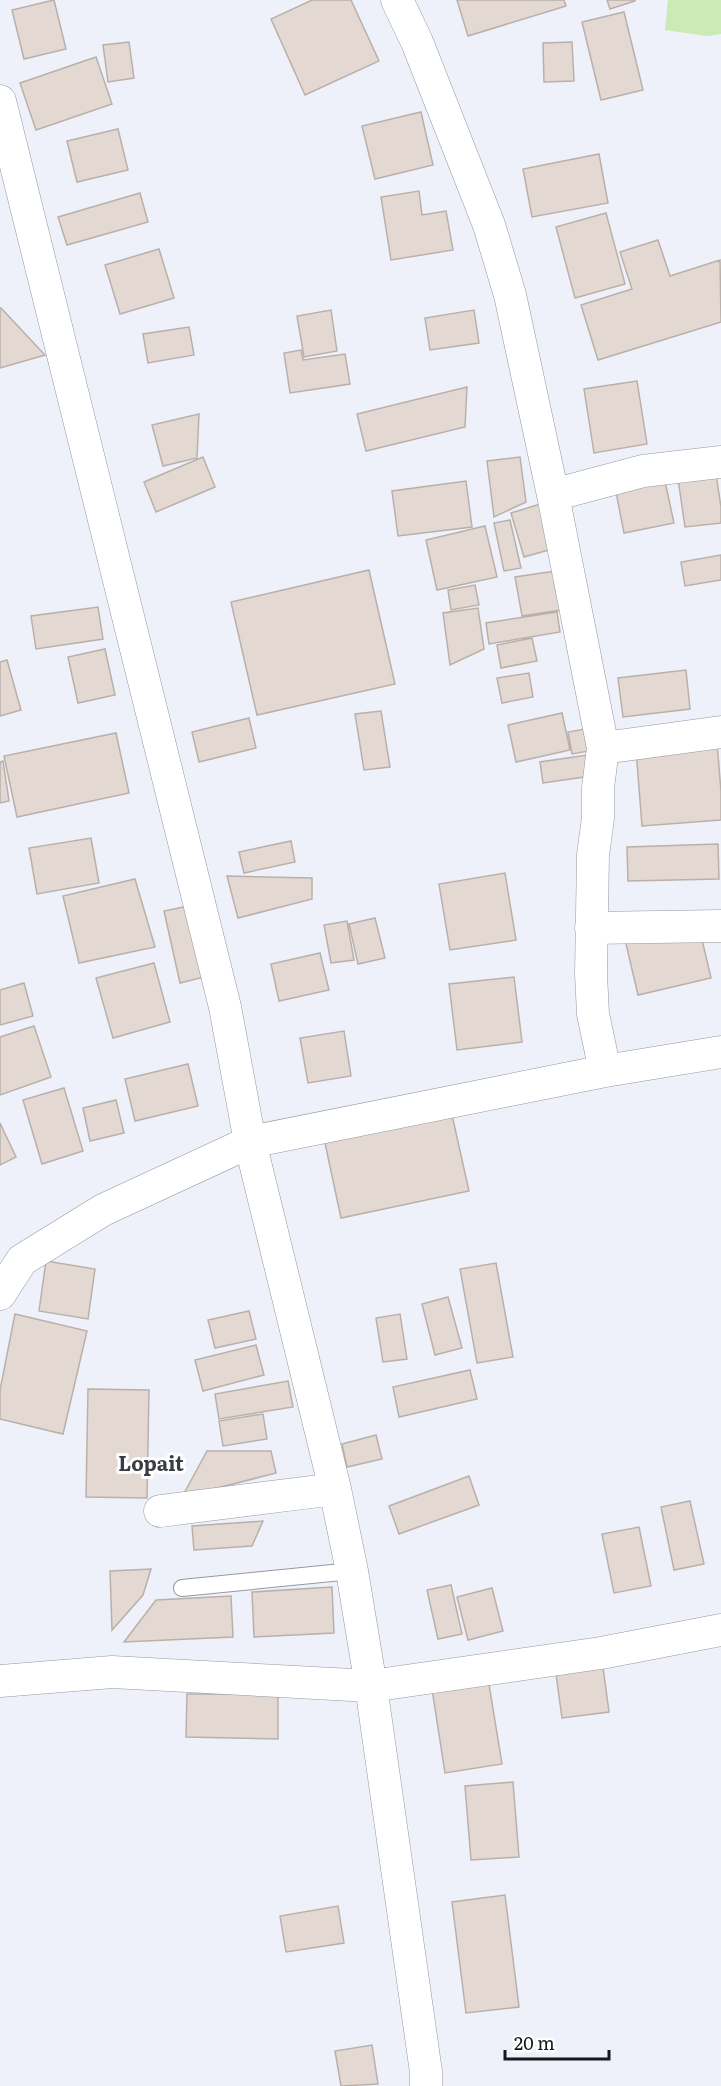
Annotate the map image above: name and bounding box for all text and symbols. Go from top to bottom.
district label: Lopait [118,1447,184,1477]
scale bar [505,2023,608,2061]
text: 20 m [514,2029,555,2056]

